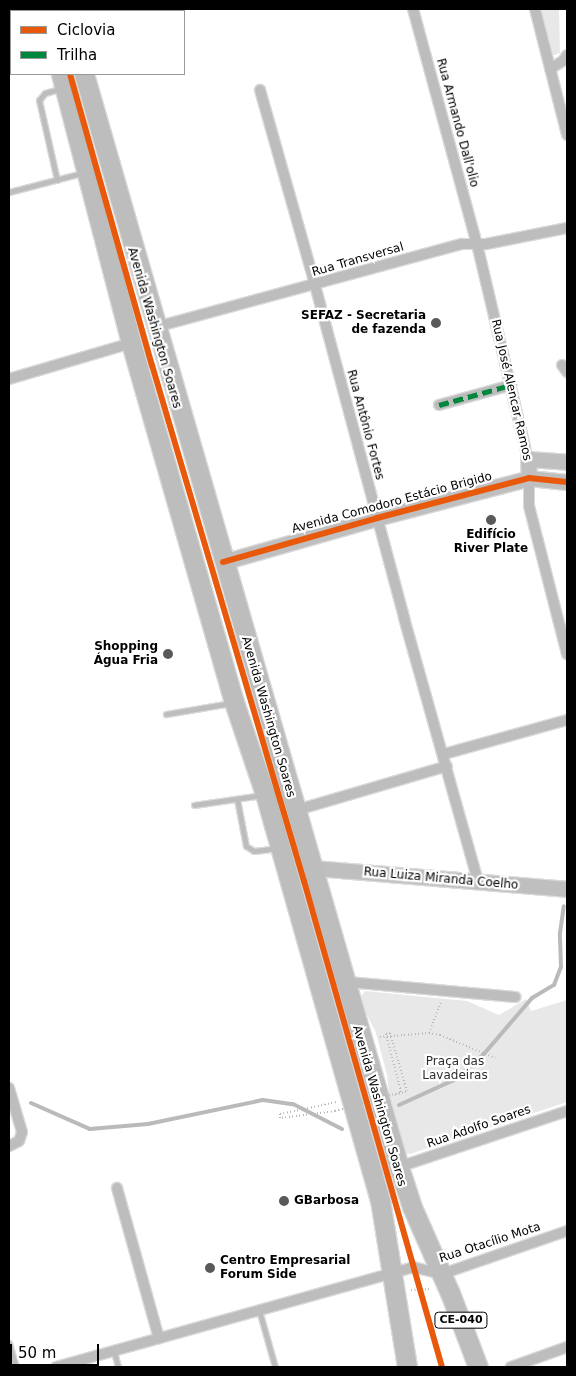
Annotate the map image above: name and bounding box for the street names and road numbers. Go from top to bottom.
street label: Rua Armando Dall'olio [433,57,481,189]
street label: Rua Transversal [311,240,405,280]
street label: Avenida Washington Soares [124,246,184,410]
street label: Rua José Alencar Ramos [488,318,534,462]
street label: Rua Antônio Fortes [343,368,387,482]
street label: Avenida Comodoro Estácio Brigido [290,469,494,537]
street label: Avenida Washington Soares [238,635,298,799]
street label: Rua Luiza Miranda Coelho [363,865,519,893]
street label: Avenida Washington Soares [349,1024,409,1188]
street label: Rua Adolfo Soares [425,1102,533,1152]
street label: Rua Otacílio Mota [438,1220,542,1266]
road number: CE-040 [434,1312,488,1328]

